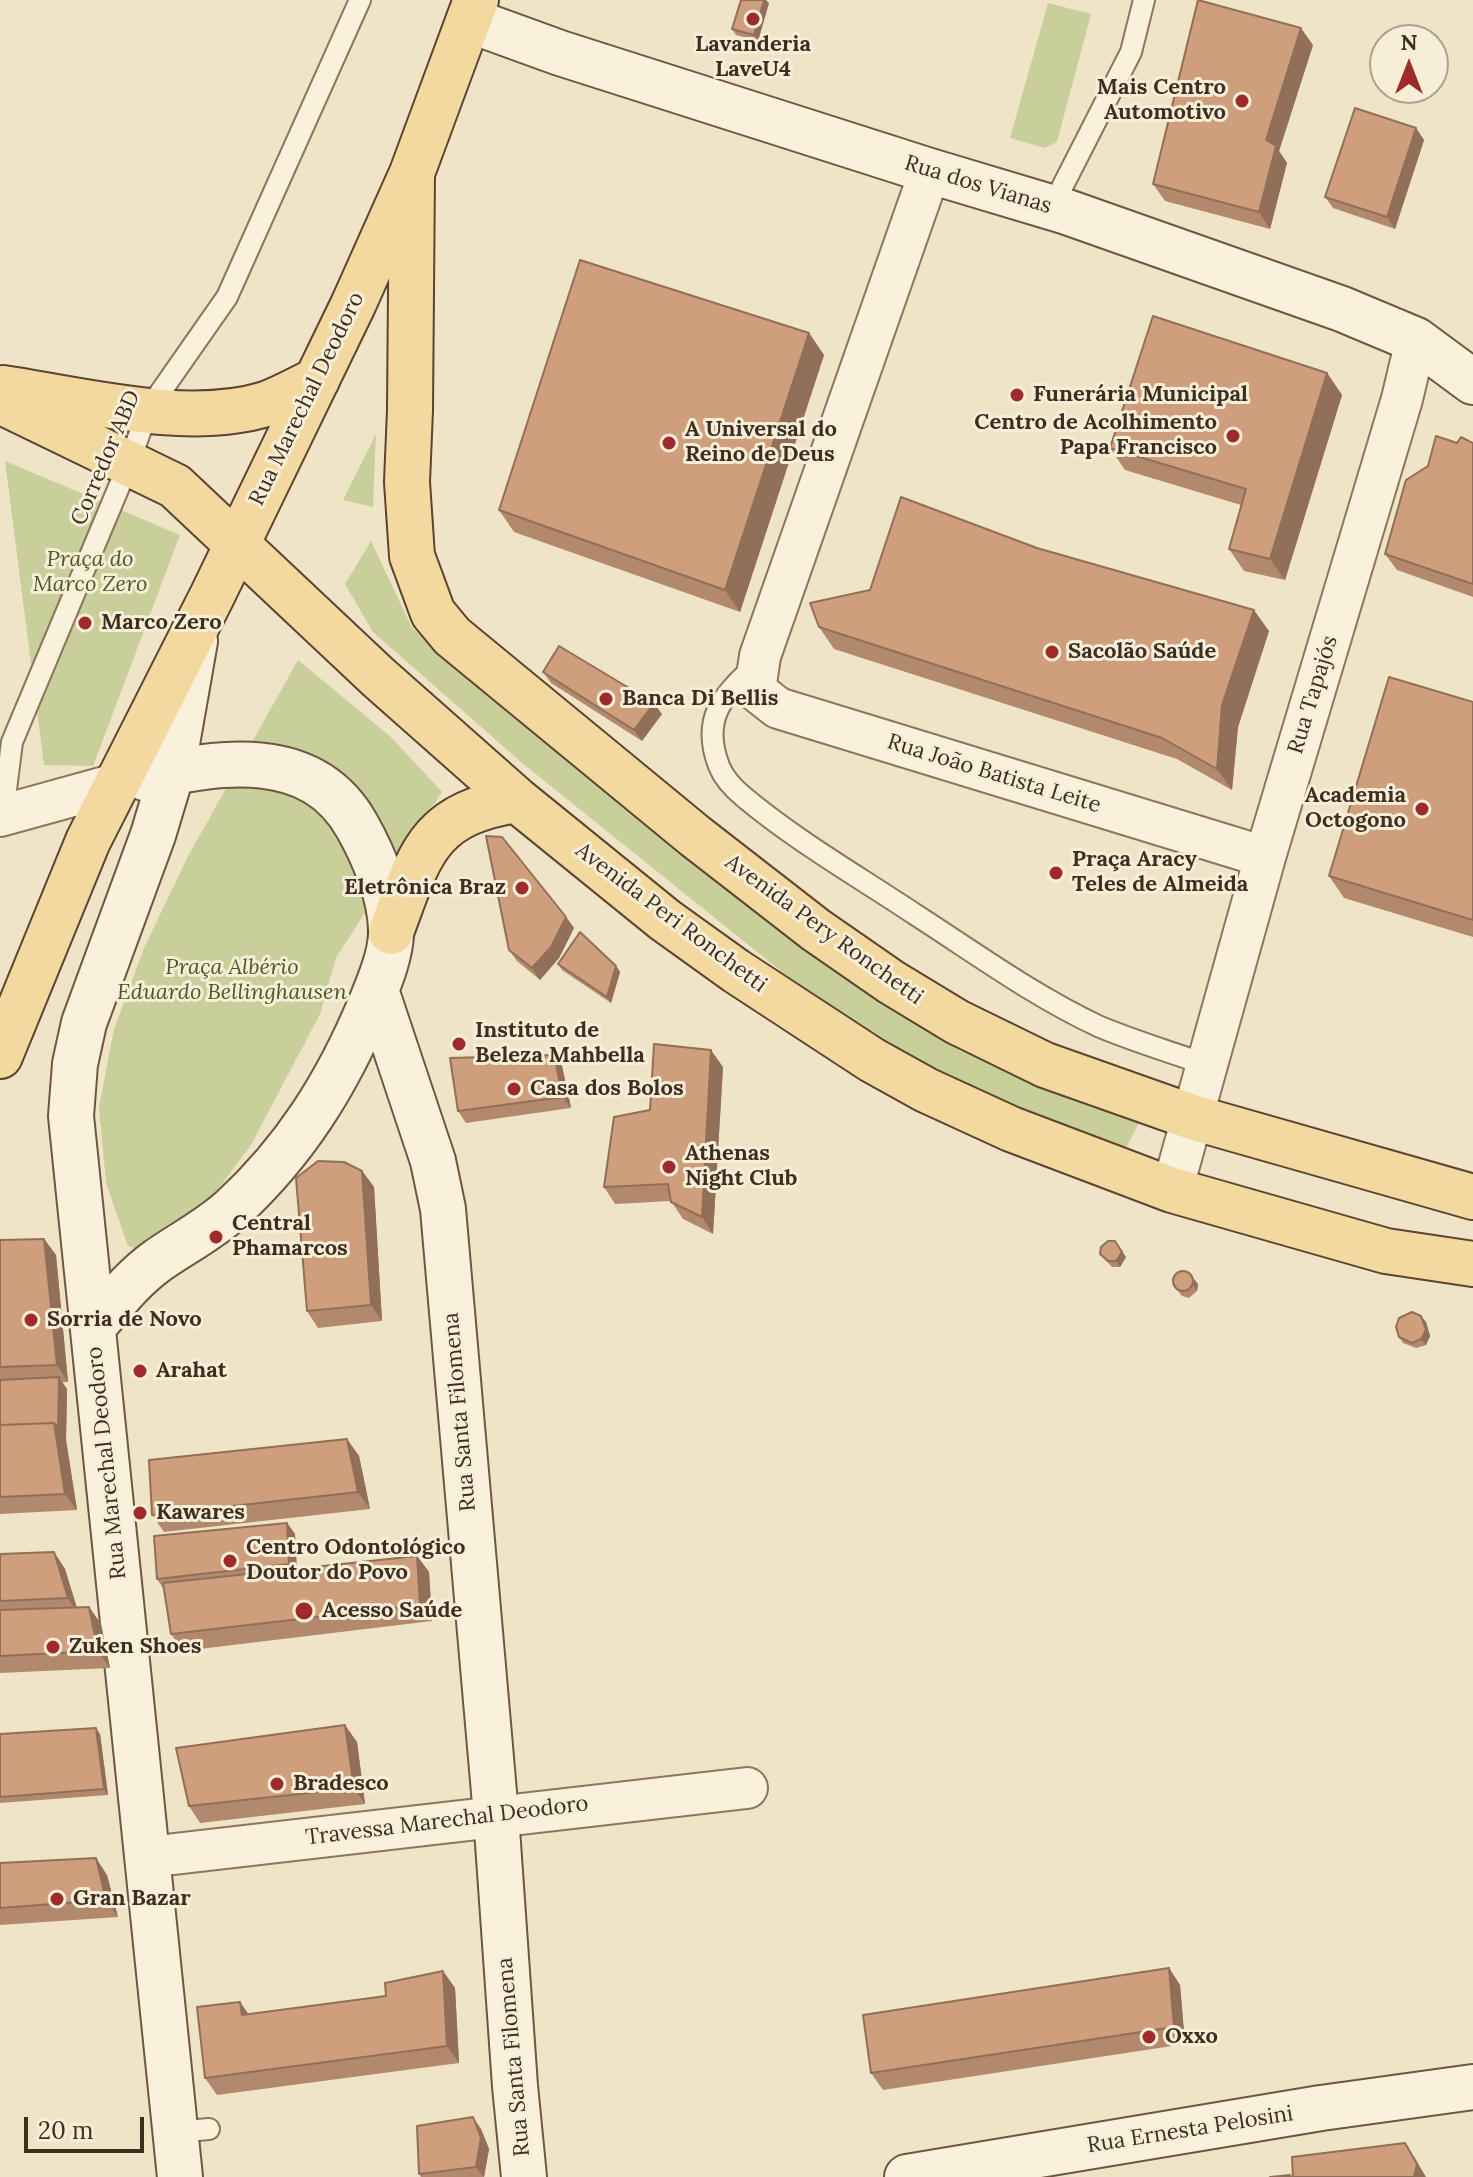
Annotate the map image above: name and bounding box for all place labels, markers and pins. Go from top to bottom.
marker: Lavanderia LaveU4 [744,10,762,28]
place label: Lavanderia LaveU4 [695,32,811,84]
place label: Mais Centro Automotivo [1097,75,1226,126]
marker: Mais Centro Automotivo [1233,92,1251,110]
place label: Funerária Municipal [1033,382,1248,408]
marker: Funerária Municipal [1008,386,1026,404]
place label: Centro de Acolhimento Papa Francisco [974,410,1217,462]
place label: A Universal do Reino de Deus [685,417,837,468]
marker: Centro de Acolhimento Papa Francisco [1224,427,1242,445]
marker: A Universal do Reino de Deus [660,434,678,452]
place label: Marco Zero [101,610,222,636]
marker: Marco Zero [76,614,94,632]
place label: Sacolão Saúde [1068,639,1216,665]
marker: Sacolão Saúde [1043,643,1061,661]
place label: Banca Di Bellis [622,686,778,712]
marker: Banca Di Bellis [597,690,615,708]
place label: Academia Octogono [1305,783,1406,834]
marker: Academia Octogono [1413,800,1431,818]
place label: Praça Aracy Teles de Almeida [1072,847,1248,898]
marker: Praça Aracy Teles de Almeida [1047,864,1065,882]
place label: Eletrônica Braz [344,875,506,901]
marker: Eletrônica Braz [513,879,531,897]
place label: Instituto de Beleza Mahbella [475,1018,645,1070]
marker: Instituto de Beleza Mahbella [450,1035,468,1053]
place label: Casa dos Bolos [530,1076,684,1102]
marker: Casa dos Bolos [505,1080,523,1098]
place label: Athenas Night Club [685,1141,797,1192]
marker: Athenas Night Club [660,1158,678,1176]
place label: Central Phamarcos [232,1211,348,1262]
marker: Central Phamarcos [207,1228,225,1246]
place label: Sorria de Novo [47,1307,202,1333]
marker: Sorria de Novo [22,1311,40,1329]
place label: Arahat [156,1358,227,1384]
marker: Arahat [131,1362,149,1380]
place label: Kawares [156,1500,245,1526]
marker: Kawares [131,1504,149,1522]
place label: Centro Odontológico Doutor do Povo [246,1535,465,1586]
marker: Centro Odontológico Doutor do Povo [221,1552,239,1570]
place label: Acesso Saúde [322,1598,462,1624]
marker: Acesso Saúde [293,1600,315,1622]
place label: Zuken Shoes [69,1634,201,1660]
marker: Zuken Shoes [44,1638,62,1656]
place label: Bradesco [293,1771,389,1797]
marker: Bradesco [268,1775,286,1793]
place label: Gran Bazar [73,1886,191,1912]
marker: Gran Bazar [48,1890,66,1908]
place label: Oxxo [1165,2024,1218,2050]
marker: Oxxo [1140,2028,1158,2046]

